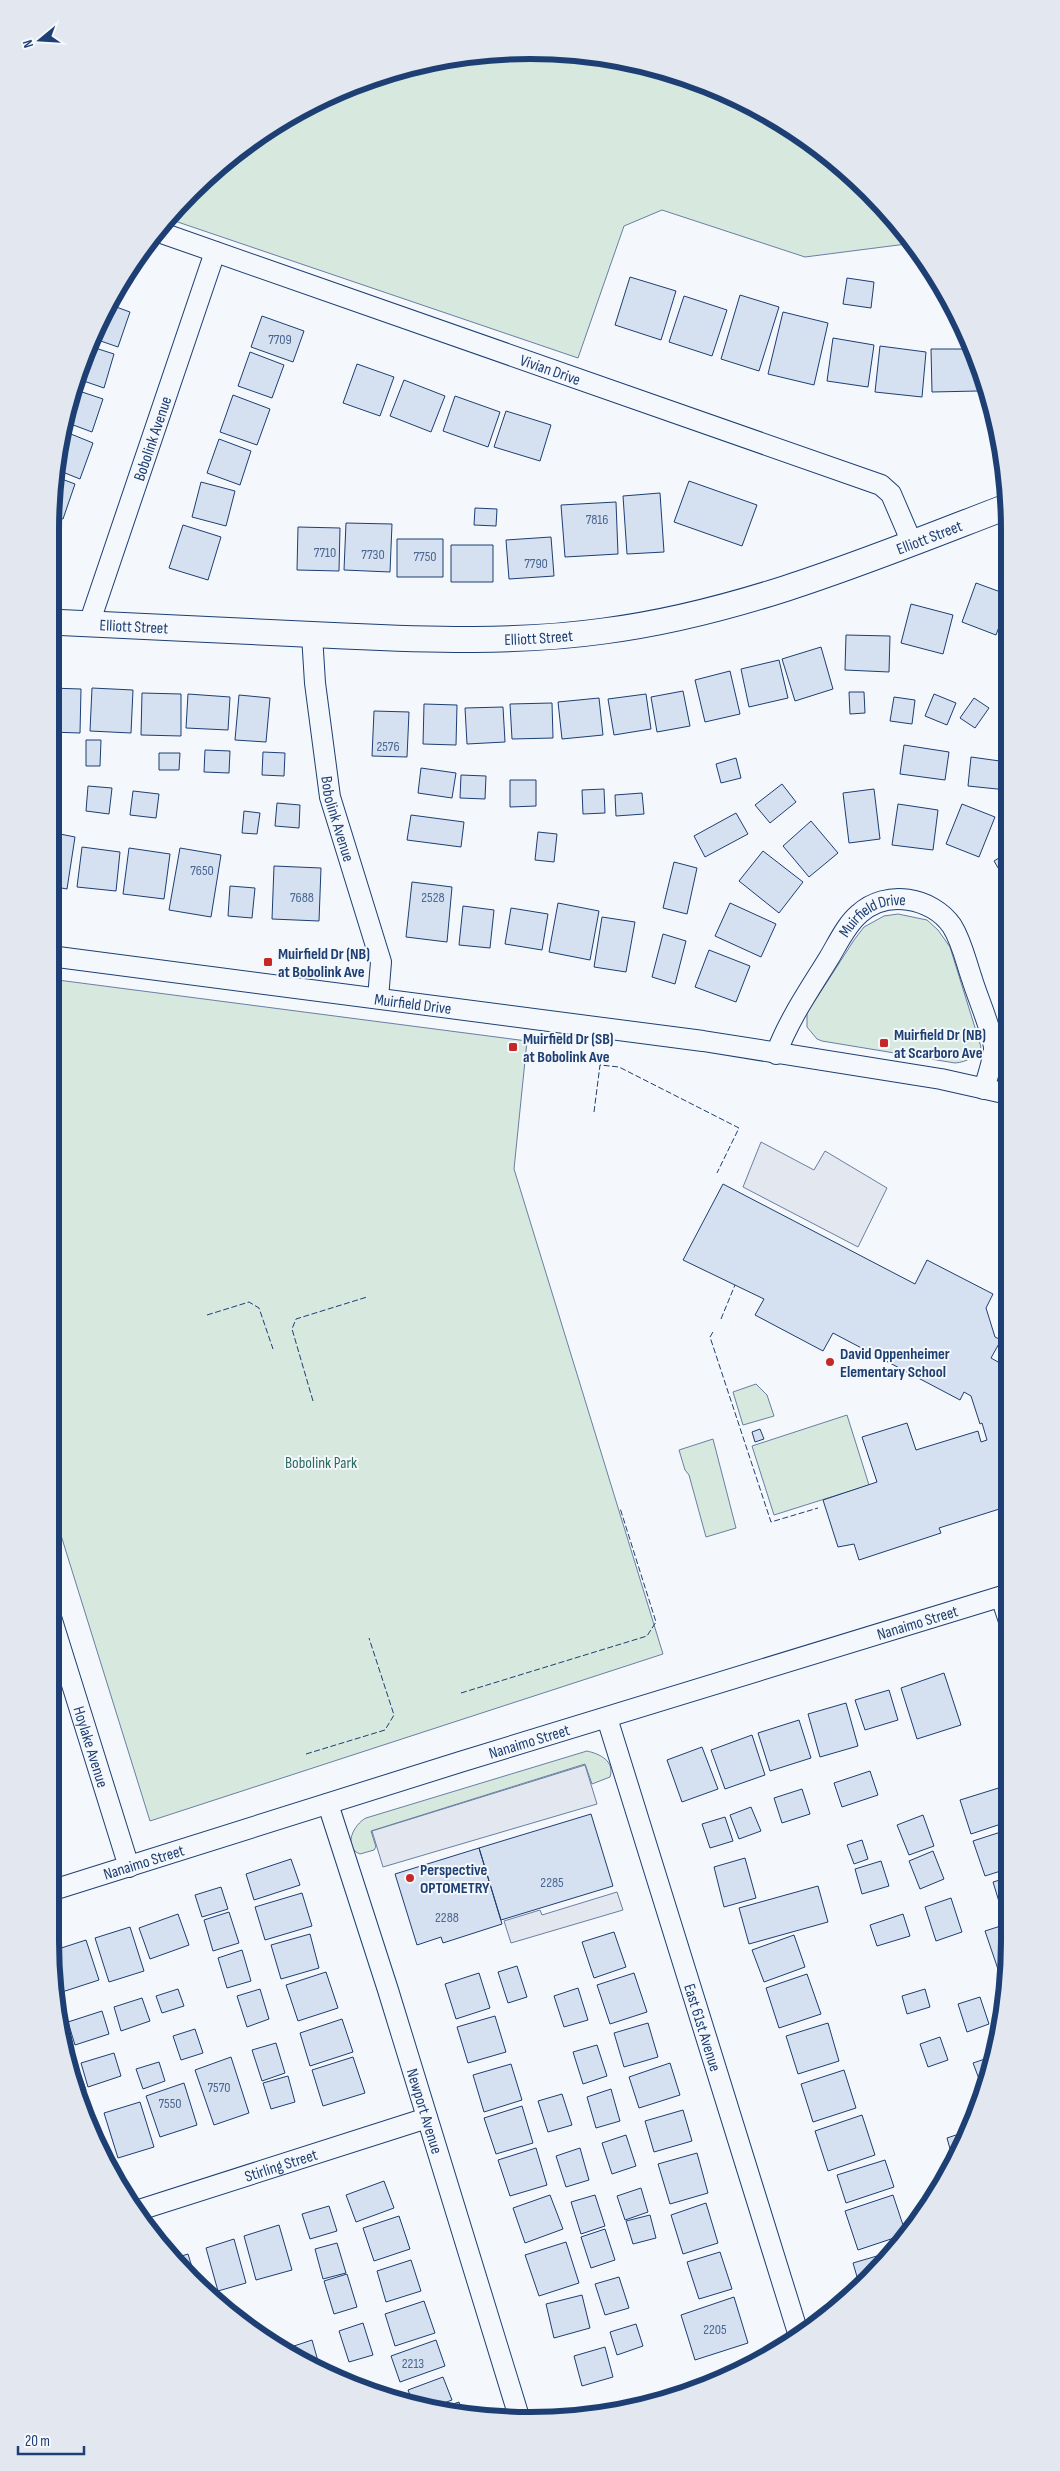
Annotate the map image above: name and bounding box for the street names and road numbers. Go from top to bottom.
street label: Vivian Drive [517,351,583,390]
street label: Bobolink Avenue [130,394,176,484]
street label: Elliott Street [894,517,965,559]
street label: Elliott Street [99,616,169,639]
street label: Elliott Street [504,627,574,650]
street label: Bobolink Avenue [316,775,357,864]
street label: Muirfield Drive [835,891,906,941]
street label: Muirfield Drive [373,990,452,1019]
street label: Nanaimo Street [875,1602,961,1645]
street label: Hoylake Avenue [68,1704,112,1790]
street label: Nanaimo Street [487,1721,572,1764]
street label: Nanaimo Street [101,1841,187,1885]
street label: East 61st Avenue [679,1982,724,2074]
street label: Newport Avenue [402,2066,446,2156]
street label: Stirling Street [243,2146,320,2187]

